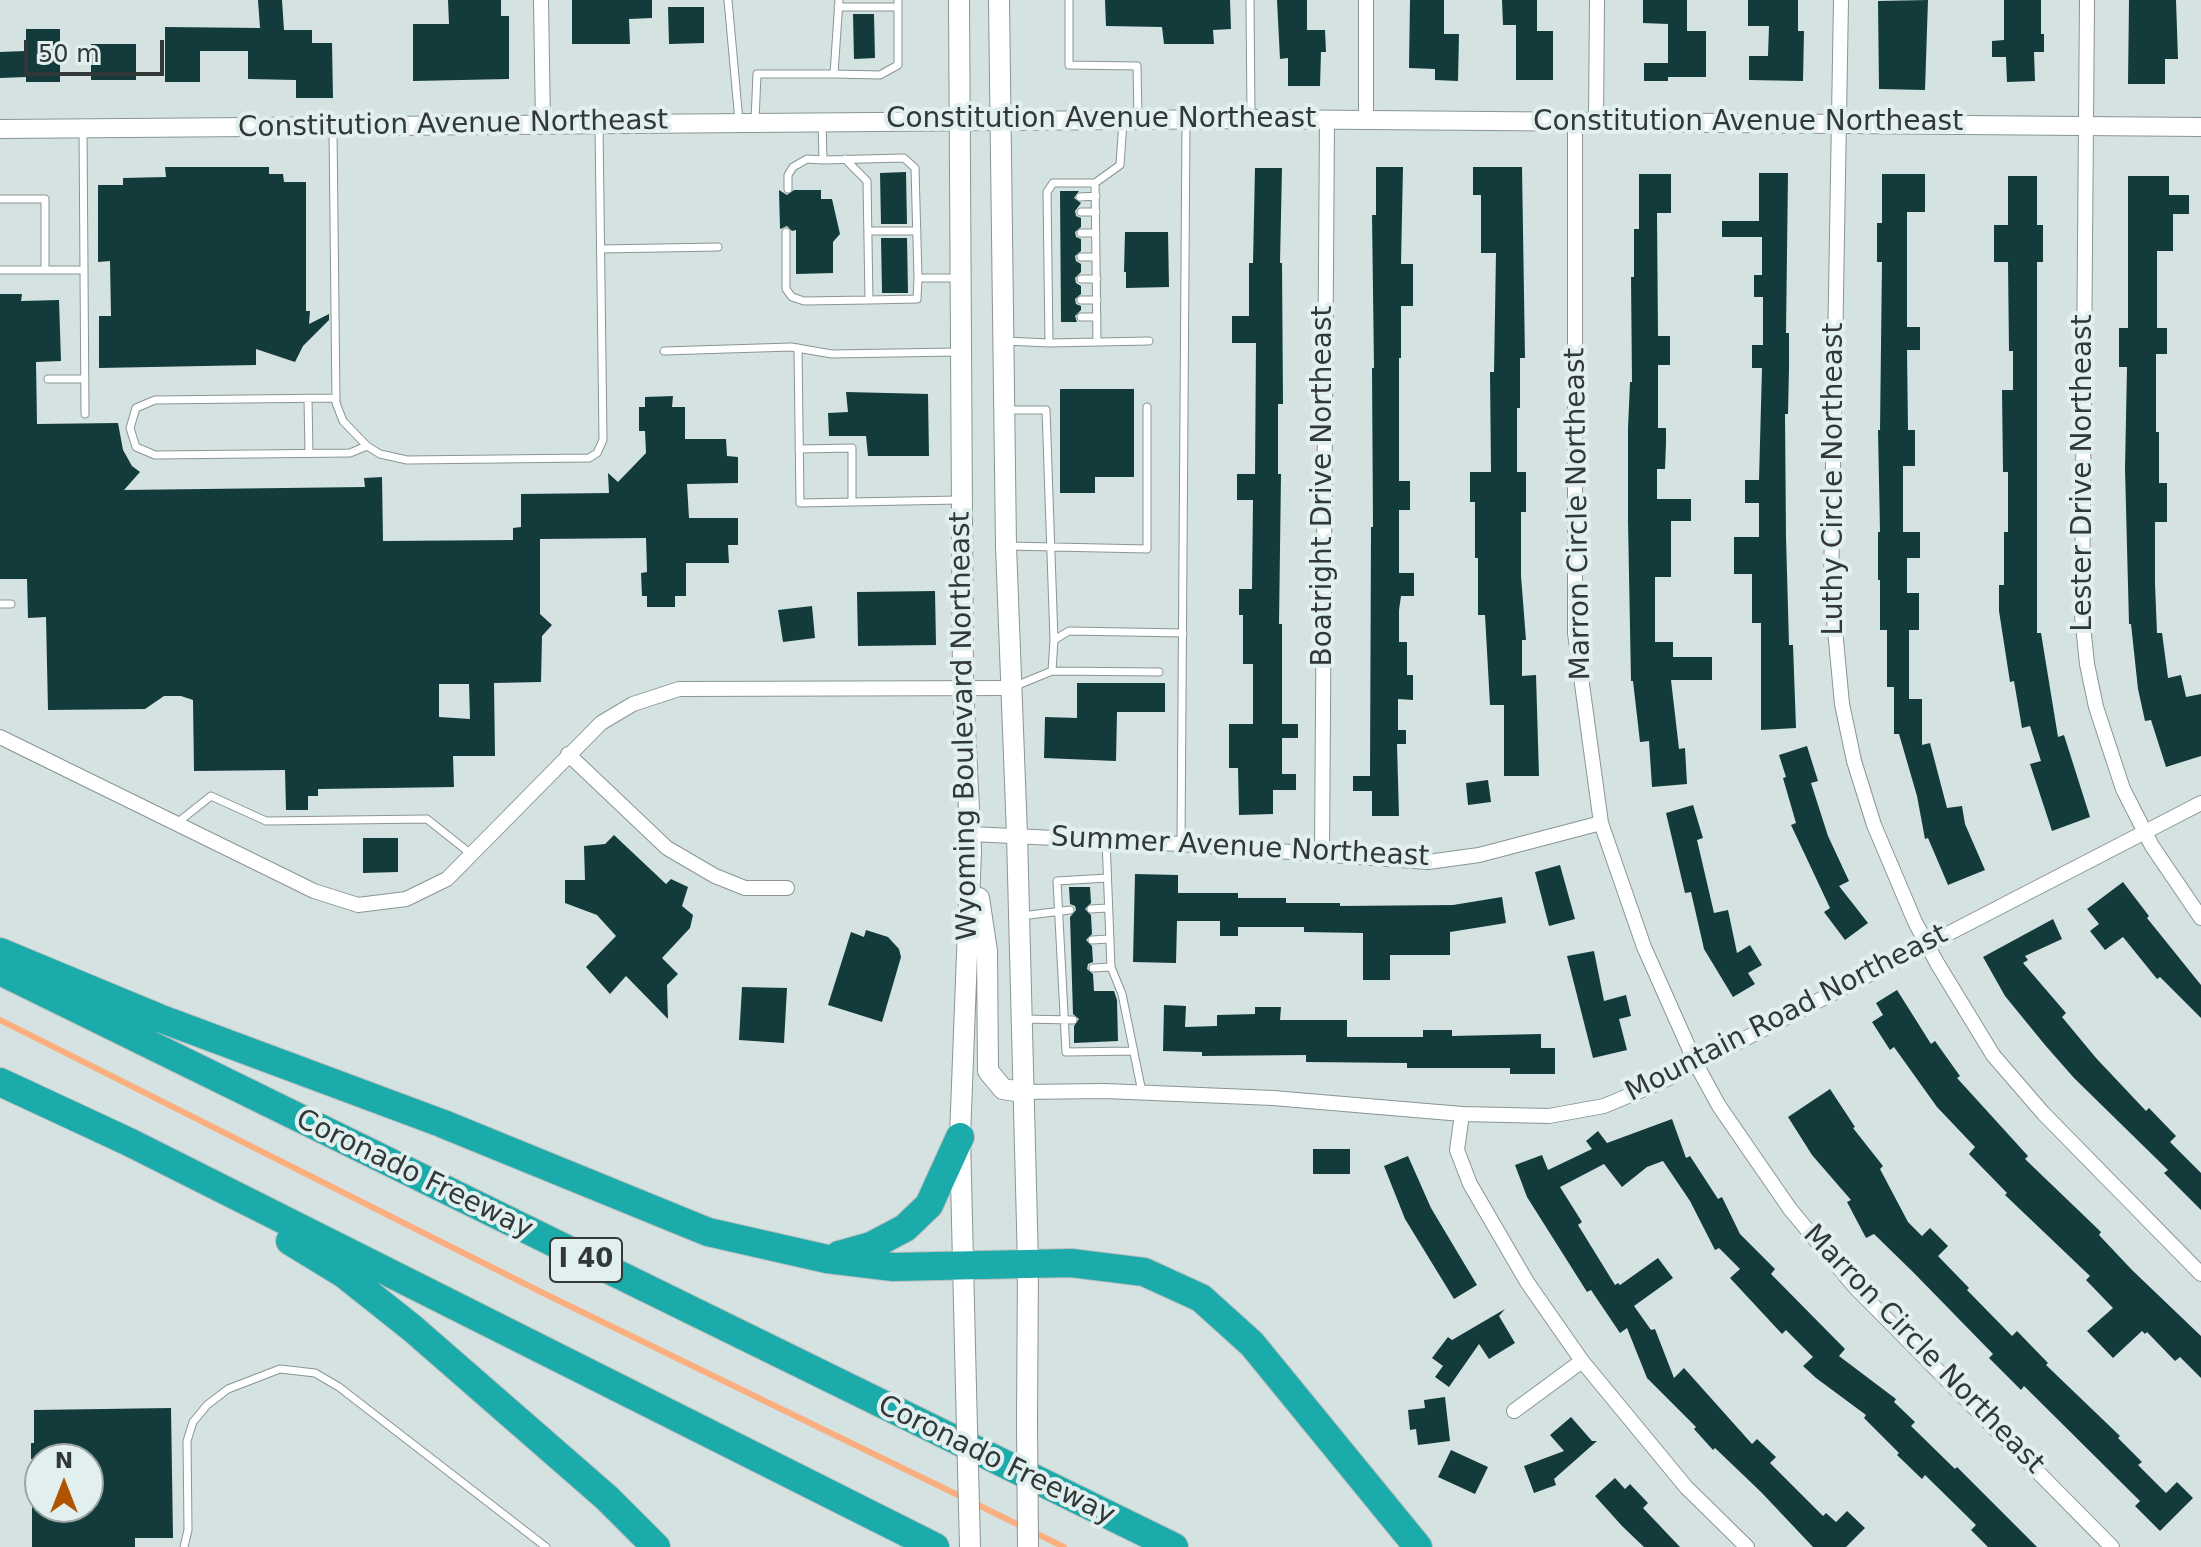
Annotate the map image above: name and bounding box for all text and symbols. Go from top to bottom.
scale bar [28,24,168,74]
text: 50 m [38,40,100,68]
street label: Constitution Avenue Northeast [886,103,1316,137]
street label: Constitution Avenue Northeast [238,104,668,146]
street label: Constitution Avenue Northeast [1533,106,1963,140]
street label: Boatright Drive Northeast [1307,306,1341,666]
street label: Lester Drive Northeast [2067,314,2101,632]
street label: Luthy Circle Northeast [1818,323,1852,635]
street label: Marron Circle Northeast [1559,347,1599,681]
street label: Wyoming Boulevard Northeast [944,511,986,941]
street label: Summer Avenue Northeast [1050,821,1430,875]
street label: Mountain Road Northeast [1620,918,1954,1110]
street label: Coronado Freeway [290,1103,538,1247]
street label: Marron Circle Northeast [1795,1219,2051,1481]
road number: I 40 [550,1238,622,1282]
street label: Coronado Freeway [872,1389,1120,1533]
north arrow [24,1443,104,1523]
text: N [55,1448,73,1473]

